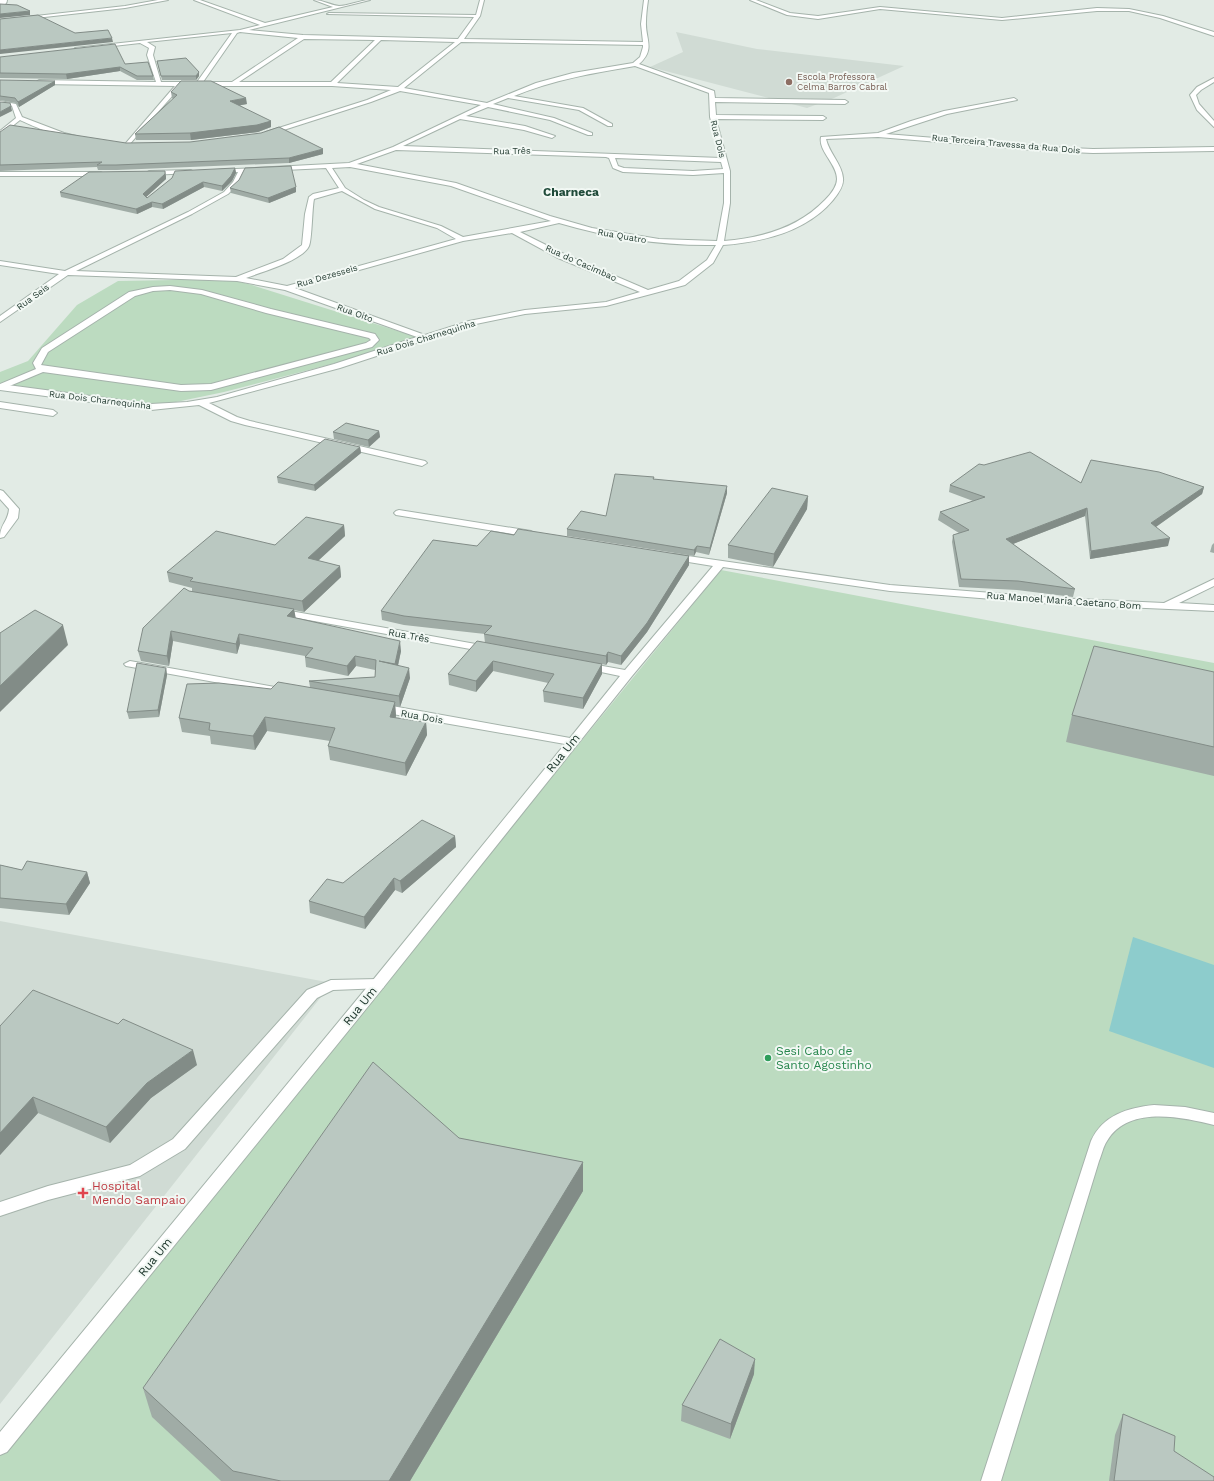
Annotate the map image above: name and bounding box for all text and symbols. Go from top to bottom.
place label: Escola Professora Celma Barros Cabral [797,72,888,92]
marker: Escola Professora Celma Barros Cabral [784,77,794,87]
street label: Rua Dois [709,119,728,159]
street label: Rua Terceira Travessa da Rua Dois [931,133,1081,155]
street label: Rua Três [493,146,531,156]
district label: Charneca [543,185,599,199]
street label: Rua Quatro [597,227,647,245]
street label: Rua do Cacimbao [544,243,618,283]
street label: Rua Dezesseis [295,262,359,289]
street label: Rua Seis [15,282,51,312]
street label: Rua Oito [336,302,374,324]
street label: Rua Dois Charnequinha [375,318,477,358]
street label: Rua Dois Charnequinha [48,389,152,411]
street label: Rua Manoel Maria Caetano Bom [986,590,1142,611]
street label: Rua Três [387,626,430,645]
street label: Rua Dois [400,707,444,726]
street label: Rua Um [543,731,583,775]
street label: Rua Um [340,984,380,1028]
place label: Sesi Cabo de Santo Agostinho [776,1044,872,1072]
marker: Sesi Cabo de Santo Agostinho [763,1053,773,1063]
place label: Hospital Mendo Sampaio [92,1179,186,1207]
marker: Hospital Mendo Sampaio [77,1187,89,1199]
street label: Rua Um [135,1235,175,1279]

